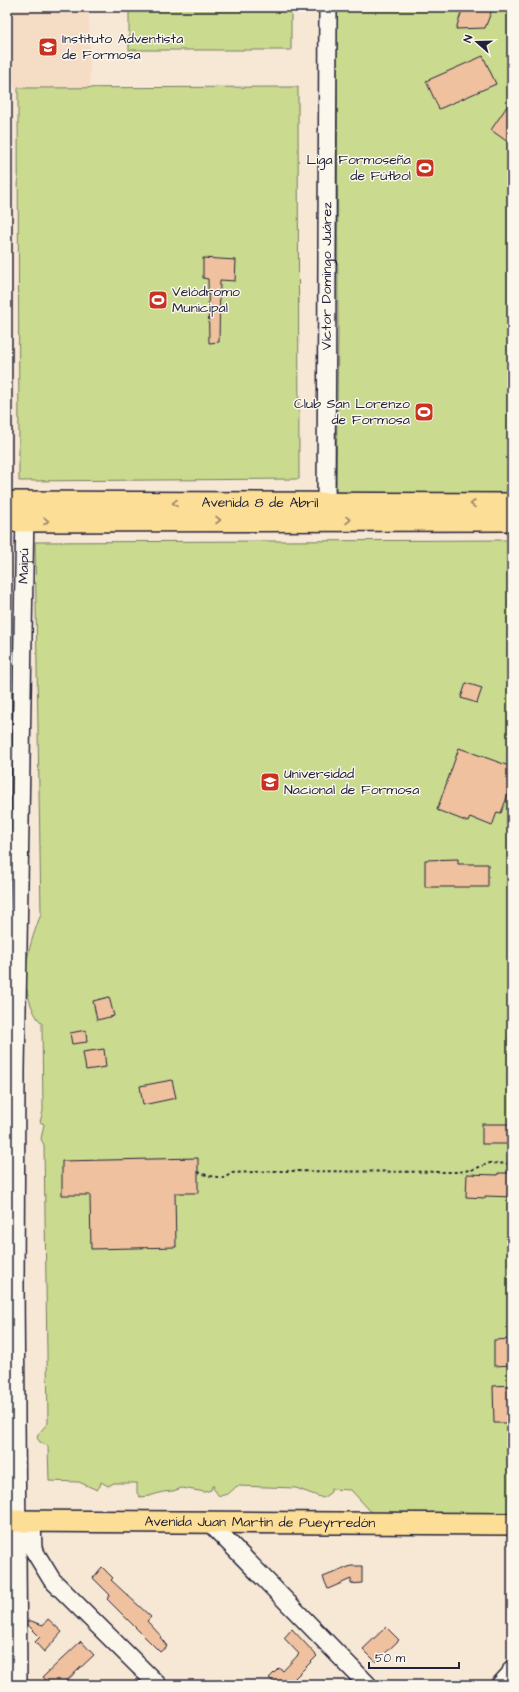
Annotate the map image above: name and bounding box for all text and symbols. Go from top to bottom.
north arrow [457,22,497,62]
place label: Instituto Adventista de Formosa [62,29,183,65]
text: N [460,33,476,45]
school or university icon: Instituto Adventista de Formosa [37,36,59,58]
place label: Liga Formoseña de Fútbol [306,150,411,186]
sports icon: Liga Formoseña de Fútbol [414,157,436,179]
street label: Víctor Domingo Juárez [317,202,337,350]
place label: Velódromo Municipal [172,282,240,318]
sports icon: Velódromo Municipal [147,289,169,311]
place label: Club San Lorenzo de Formosa [294,394,410,430]
sports icon: Club San Lorenzo de Formosa [413,401,435,423]
street label: Avenida 8 de Abril [202,493,318,513]
one-way arrow [172,499,178,507]
one-way arrow [470,500,476,508]
one-way arrow [215,516,221,524]
one-way arrow [345,516,351,524]
one-way arrow [43,517,49,525]
street label: Maipú [14,548,34,584]
place label: Universidad Nacional de Formosa [284,764,419,800]
school or university icon: Universidad Nacional de Formosa [259,771,281,793]
street label: Avenida Juan Martin de Pueyrredón [145,1512,375,1533]
scale bar [369,1644,459,1670]
text: 50 m [375,1650,406,1667]

